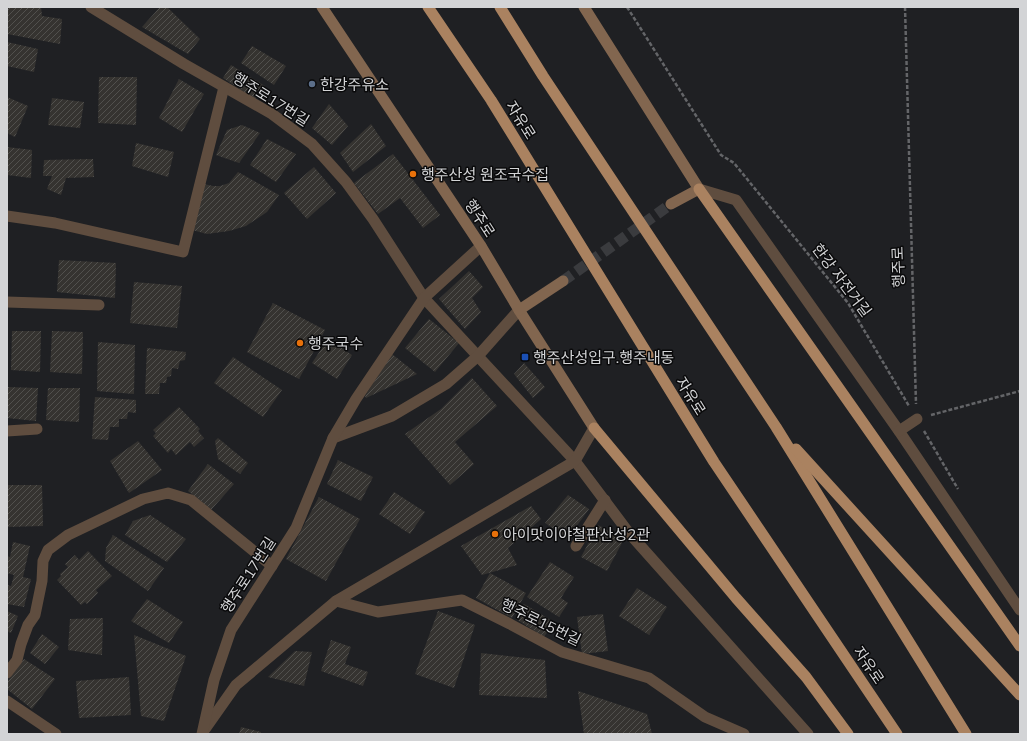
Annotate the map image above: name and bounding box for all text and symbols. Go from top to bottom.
street label: 행주로17번길 [229,68,313,130]
place label: 한강주유소 [320,75,389,94]
marker: 한강주유소 [307,79,317,89]
street label: 자유로 [502,97,540,143]
place label: 행주산성 원조국수집 [421,165,549,184]
marker: 행주산성 원조국수집 [408,169,418,179]
street label: 행주로 [461,195,499,241]
street label: 한강 자전거길 [808,240,876,320]
street label: 행주로 [888,246,908,288]
place label: 행주국수 [308,334,363,353]
marker: 행주국수 [295,338,305,348]
place label: 행주산성입구.행주내동 [533,348,674,367]
marker: 행주산성입구.행주내동 [520,352,530,362]
street label: 자유로 [672,373,710,419]
place label: 아이맛이야철판산성2관 [503,525,650,544]
marker: 아이맛이야철판산성2관 [490,529,500,539]
street label: 행주로17번길 [216,533,280,617]
street label: 행주로15번길 [498,594,584,650]
street label: 자유로 [850,643,888,687]

